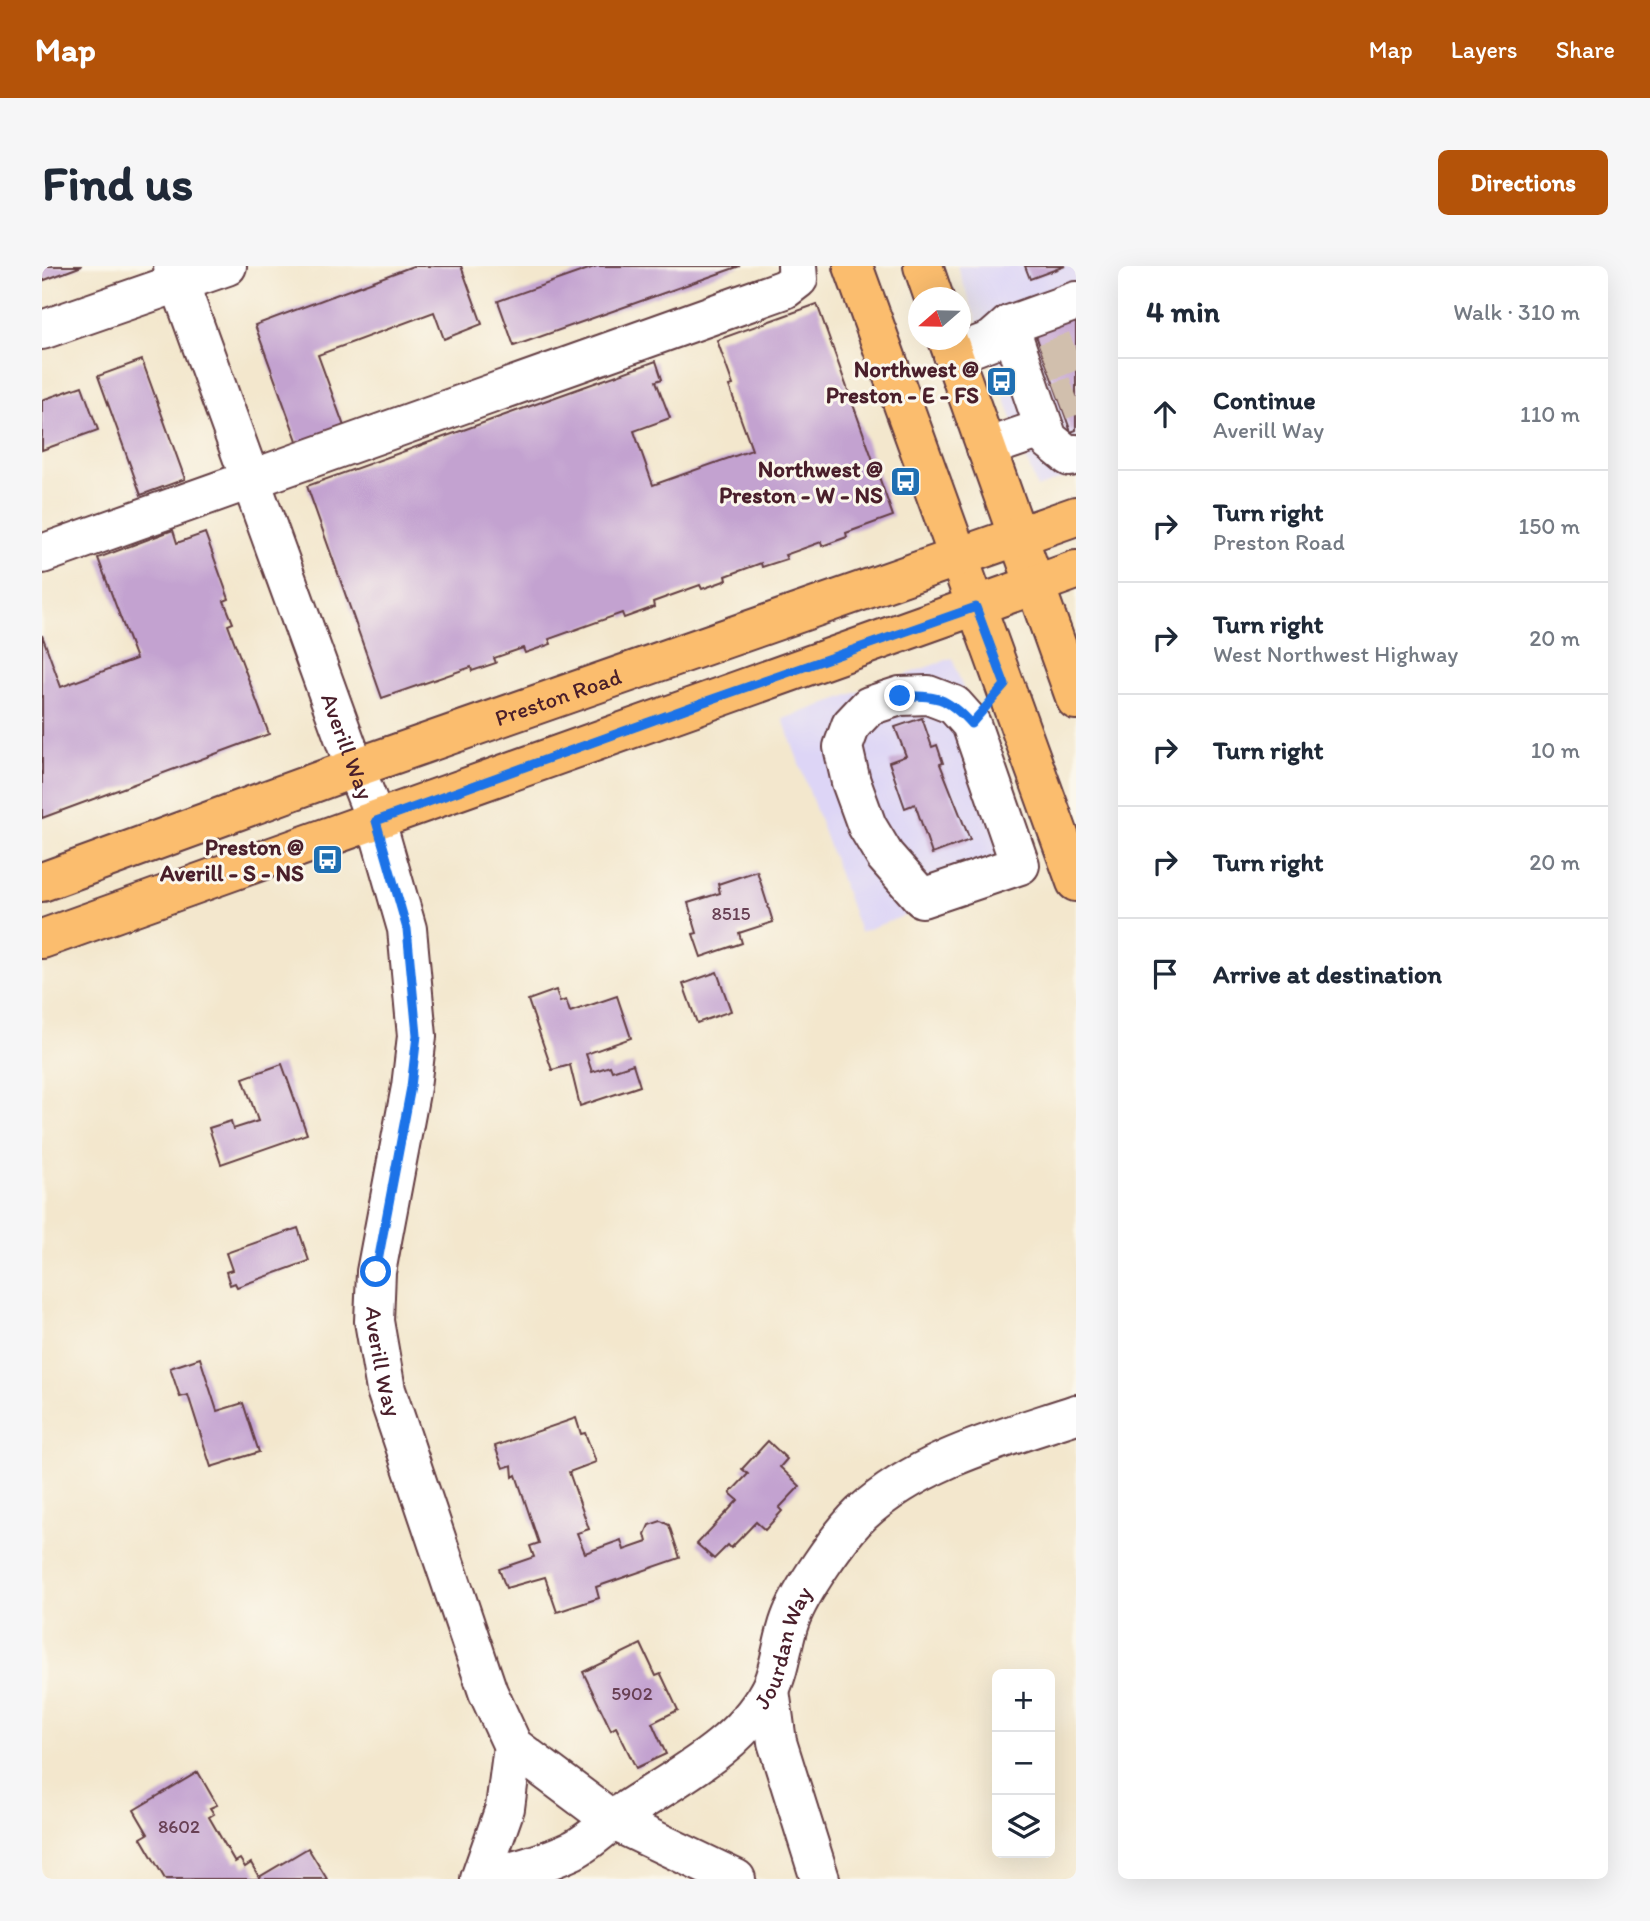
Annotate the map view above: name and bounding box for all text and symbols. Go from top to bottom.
text: Map [35,30,96,69]
text: Map [1369,35,1413,64]
text: Layers [1451,35,1518,64]
text: Share [1556,35,1615,64]
button: Directions [1438,150,1608,215]
text: Find us [42,153,193,212]
north arrow [908,287,971,350]
text: 4 min [1146,293,1220,330]
text: Walk · 310 m [1453,298,1580,326]
place label: Northwest @ Preston - E - FS [826,355,979,409]
bus stop icon: Northwest @ Preston - E - FS [985,365,1019,399]
text: Continue [1213,384,1316,416]
icon: ahead [1146,395,1184,433]
text: 110 m [1520,400,1580,428]
text: Averill Way [1213,416,1324,444]
place label: Northwest @ Preston - W - NS [719,455,883,509]
bus stop icon: Northwest @ Preston - W - NS [889,465,923,499]
text: Turn right [1213,496,1324,528]
icon: right [1146,507,1184,545]
text: 150 m [1519,512,1580,540]
text: Preston Road [1213,528,1345,556]
text: Turn right [1213,608,1324,640]
icon: right [1146,619,1184,657]
text: 20 m [1529,624,1580,652]
text: West Northwest Highway [1213,640,1458,668]
street label: Preston Road [491,662,625,732]
route end [884,680,915,711]
street label: Averill Way [315,689,380,804]
icon: right [1146,731,1184,769]
text: Turn right [1213,734,1324,766]
text: 10 m [1531,736,1580,764]
place label: Preston @ Averill - S - NS [159,833,304,887]
bus stop icon: Preston @ Averill - S - NS [310,843,344,877]
icon: right [1146,843,1184,881]
text: Turn right [1213,846,1324,878]
text: 20 m [1529,848,1580,876]
house number: 8515 [711,902,751,925]
icon: arrive [1146,955,1184,993]
text: Arrive at destination [1213,958,1442,990]
route start [360,1256,391,1287]
street label: Averill Way [360,1306,408,1420]
street label: Jourdan Way [748,1581,818,1714]
map controls [992,1669,1055,1858]
button: + [992,1669,1055,1732]
house number: 5902 [611,1682,653,1705]
button: − [992,1732,1055,1795]
button: layers [992,1795,1055,1858]
house number: 8602 [158,1815,200,1838]

